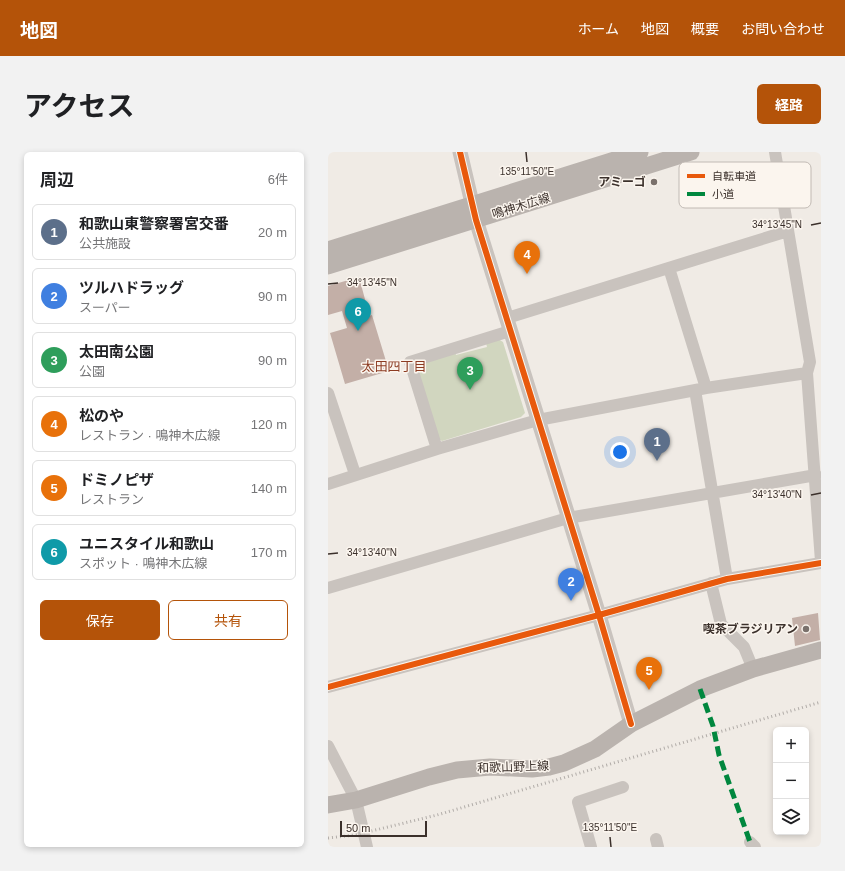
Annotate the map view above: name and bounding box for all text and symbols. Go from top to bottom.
text: 地図 [20,20,58,41]
text: ホーム [577,21,619,37]
text: 地図 [641,21,669,37]
text: 概要 [691,21,719,37]
text: お問い合わせ [741,21,825,37]
button: 経路 [757,84,821,124]
text: アクセス [24,91,135,122]
legend [679,162,811,208]
text: 135°11'50"E [500,166,554,177]
text: 自転車道 [712,170,756,182]
text: 周辺 [40,171,74,190]
text: 6件 [268,172,288,187]
place label: アミーゴ [598,175,646,189]
marker: アミーゴ [649,177,659,187]
text: 小道 [712,188,734,200]
street label: 鳴神木広線 [490,191,552,221]
text: 和歌山東警察署宮交番 [79,215,229,232]
text: 34°13'45"N [752,219,802,230]
text: 1 [50,225,58,240]
text: 20 m [258,225,287,240]
text: 公共施設 [79,236,131,251]
pin: 4 [514,241,540,274]
text: 34°13'45"N [347,277,397,288]
text: ツルハドラッグ [79,279,184,296]
text: 2 [50,289,58,304]
text: 90 m [258,289,287,304]
pin: 6 [345,298,371,331]
text: スーパー [79,300,131,315]
text: 太田南公園 [79,343,154,360]
text: 3 [50,353,58,368]
text: 90 m [258,353,287,368]
pin: 3 [457,357,483,390]
district label: 太田四丁目 [361,359,427,374]
text: 公園 [79,364,105,379]
text: 松のや [79,407,124,424]
text: 4 [50,417,58,432]
text: 120 m [251,417,287,432]
text: レストラン · 鳴神木広線 [79,428,221,443]
pin: 1 [644,428,670,461]
your location [610,442,630,462]
text: ドミノピザ [79,471,154,488]
text: 5 [50,481,58,496]
text: 140 m [251,481,287,496]
text: 34°13'40"N [752,489,802,500]
text: レストラン [79,492,144,507]
text: ユニスタイル和歌山 [79,535,214,552]
text: 6 [50,545,58,560]
text: 170 m [251,545,287,560]
text: 34°13'40"N [347,547,397,558]
text: スポット · 鳴神木広線 [79,556,208,571]
pin: 2 [558,568,584,601]
button: 保存 [40,600,160,640]
button: 共有 [168,600,288,640]
place label: 喫茶ブラジリアン [703,622,798,636]
marker: 喫茶ブラジリアン [801,624,811,634]
pin: 5 [636,657,662,690]
map controls [773,727,809,835]
button: + [773,727,809,763]
street label: 和歌山野上線 [477,759,549,775]
button: − [773,763,809,799]
button: layers [773,799,809,835]
scale bar [340,819,427,838]
text: 50 m [346,822,370,834]
text: 135°11'50"E [583,822,637,833]

